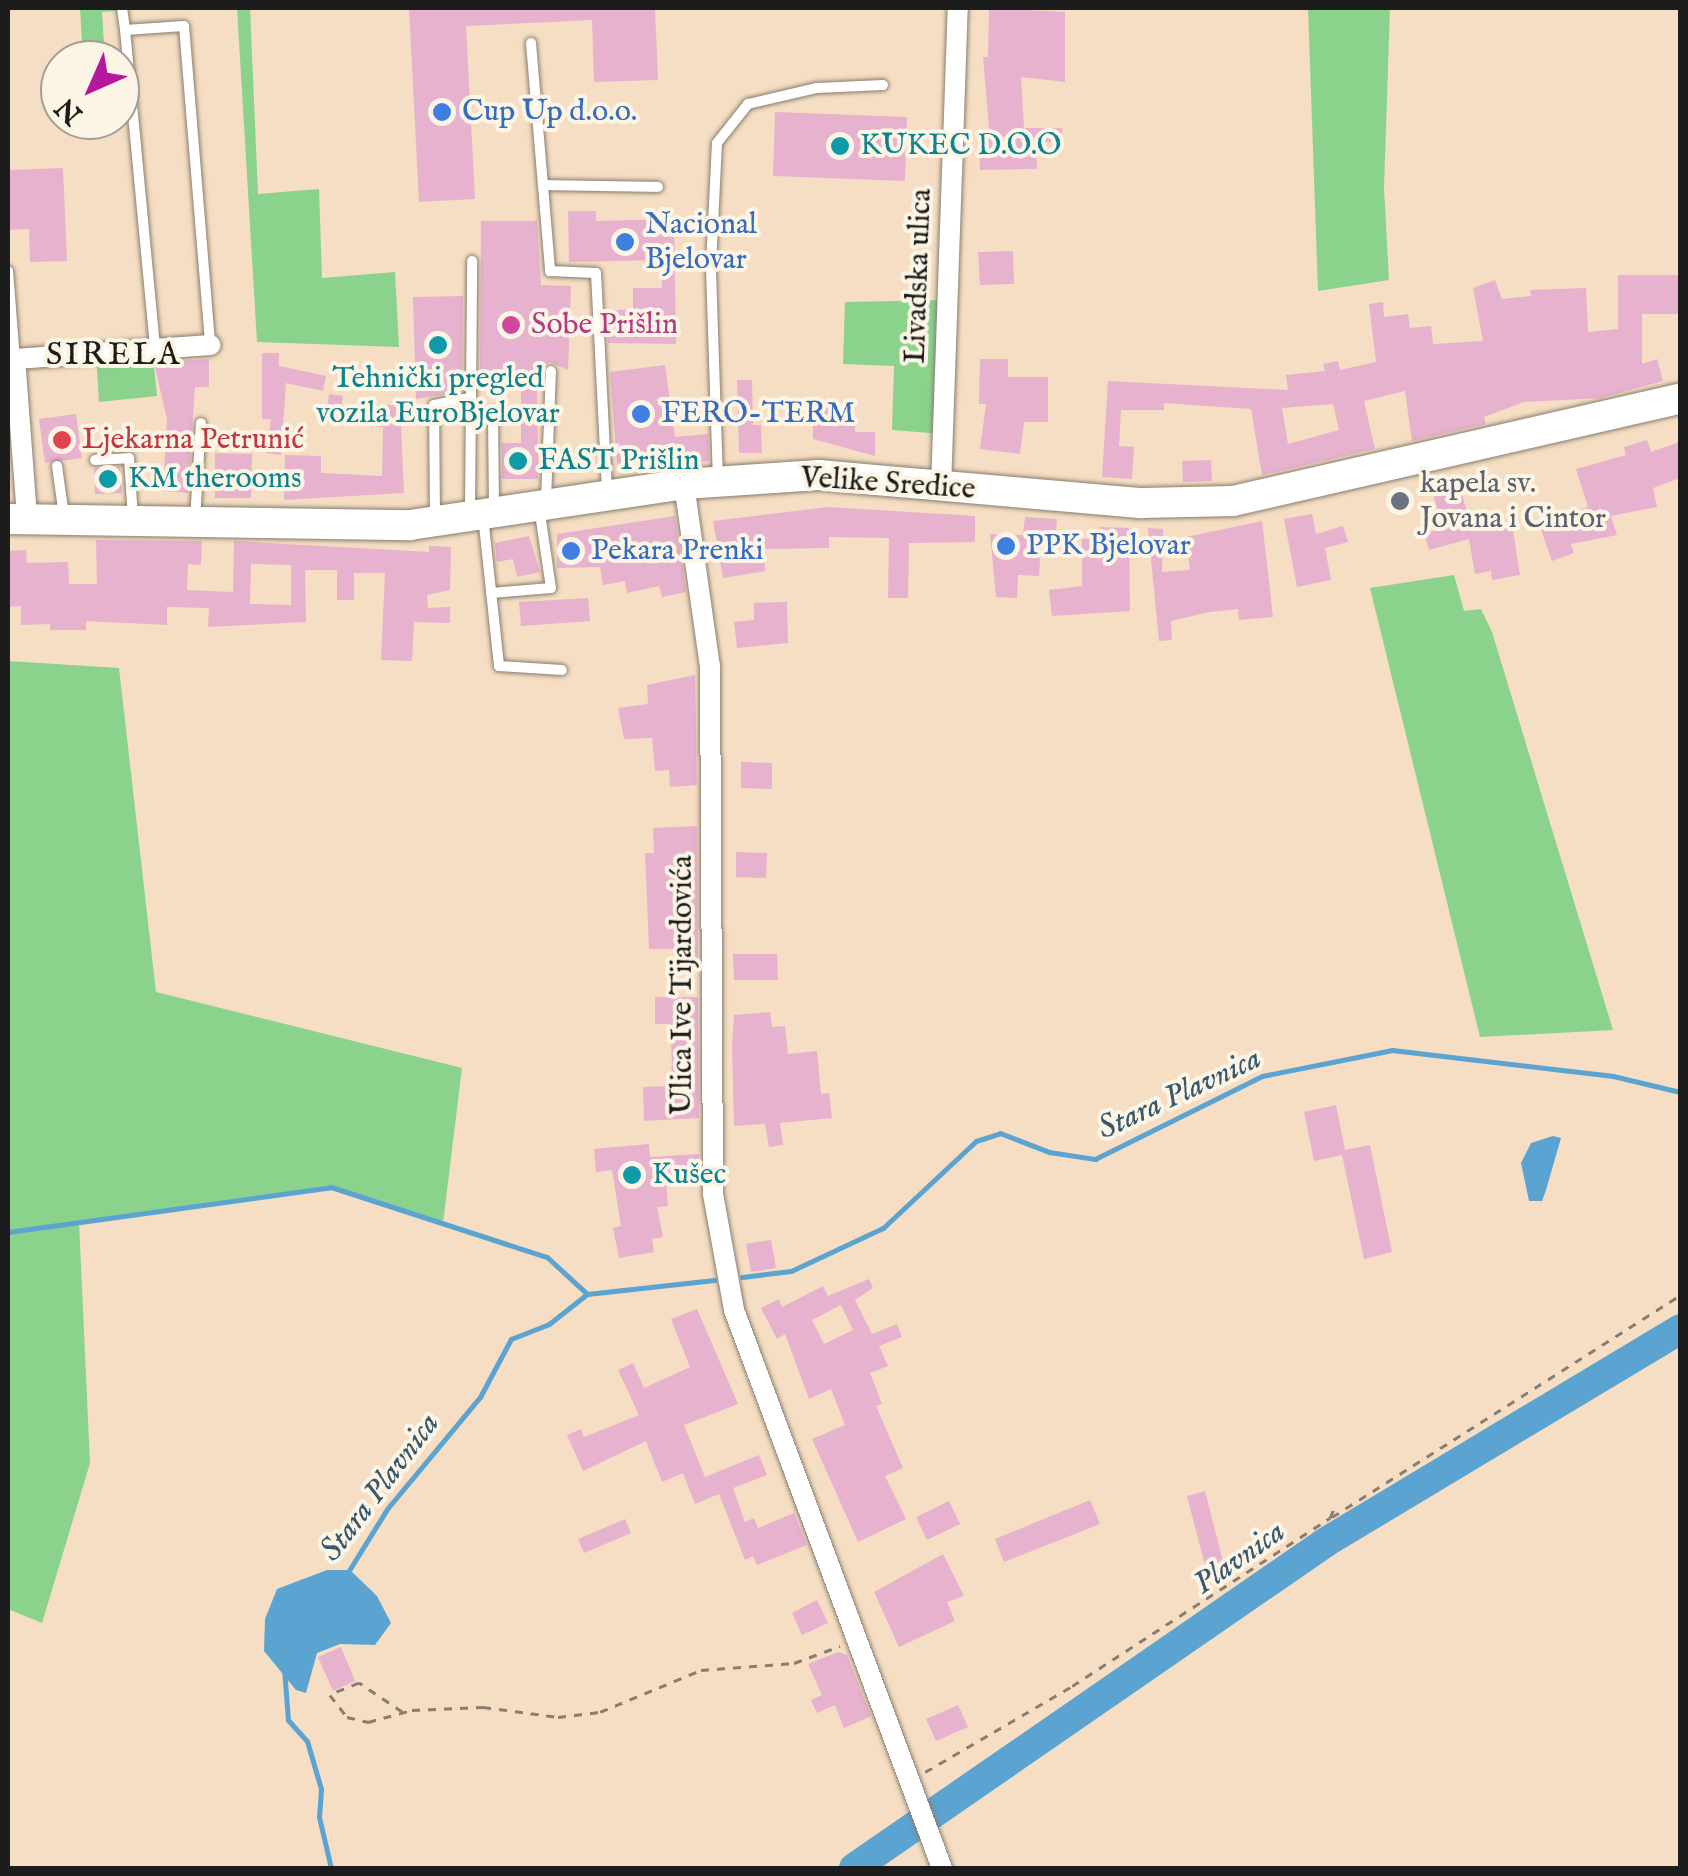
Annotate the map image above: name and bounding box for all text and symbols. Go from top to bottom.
north arrow [40,40,140,140]
text: N [49,89,91,131]
place label: Cup Up d.o.o. [462,94,637,130]
marker: Cup Up d.o.o. [431,101,453,123]
place label: KUKEC D.O.O [860,128,1061,164]
marker: KUKEC D.O.O [829,135,851,157]
street label: Livadska ulica [898,188,940,364]
place label: Nacional Bjelovar [645,207,757,278]
marker: Nacional Bjelovar [614,231,636,253]
place label: Sobe Prišlin [531,307,678,343]
marker: Sobe Prišlin [500,314,522,336]
marker: Tehnički pregled vozila EuroBjelovar [427,334,449,356]
district label: SIRELA [46,337,182,375]
place label: Tehnički pregled vozila EuroBjelovar [316,361,560,432]
place label: FERO-TERM [661,396,855,432]
marker: FERO-TERM [630,403,652,425]
place label: Ljekarna Petrunić [82,422,304,458]
marker: Ljekarna Petrunić [51,429,73,451]
place label: FAST Prišlin [538,443,699,479]
marker: FAST Prišlin [507,450,529,472]
street label: Velike Sredice [799,460,977,508]
place label: KM therooms [128,461,301,497]
place label: kapela sv. Jovana i Cintor [1420,466,1606,536]
marker: KM therooms [97,468,119,490]
marker: kapela sv. Jovana i Cintor [1389,490,1411,512]
place label: PPK Bjelovar [1026,528,1191,564]
place label: Pekara Prenki [591,533,763,569]
marker: PPK Bjelovar [995,535,1017,557]
marker: Pekara Prenki [560,540,582,562]
street label: Ulica Ive Tijardovića [665,855,701,1115]
water label: Stara Plavnica [1092,1040,1268,1150]
place label: Kušec [652,1157,726,1193]
marker: Kušec [621,1164,643,1186]
water label: Stara Plavnica [313,1406,449,1570]
water label: Plavnica [1187,1514,1293,1604]

